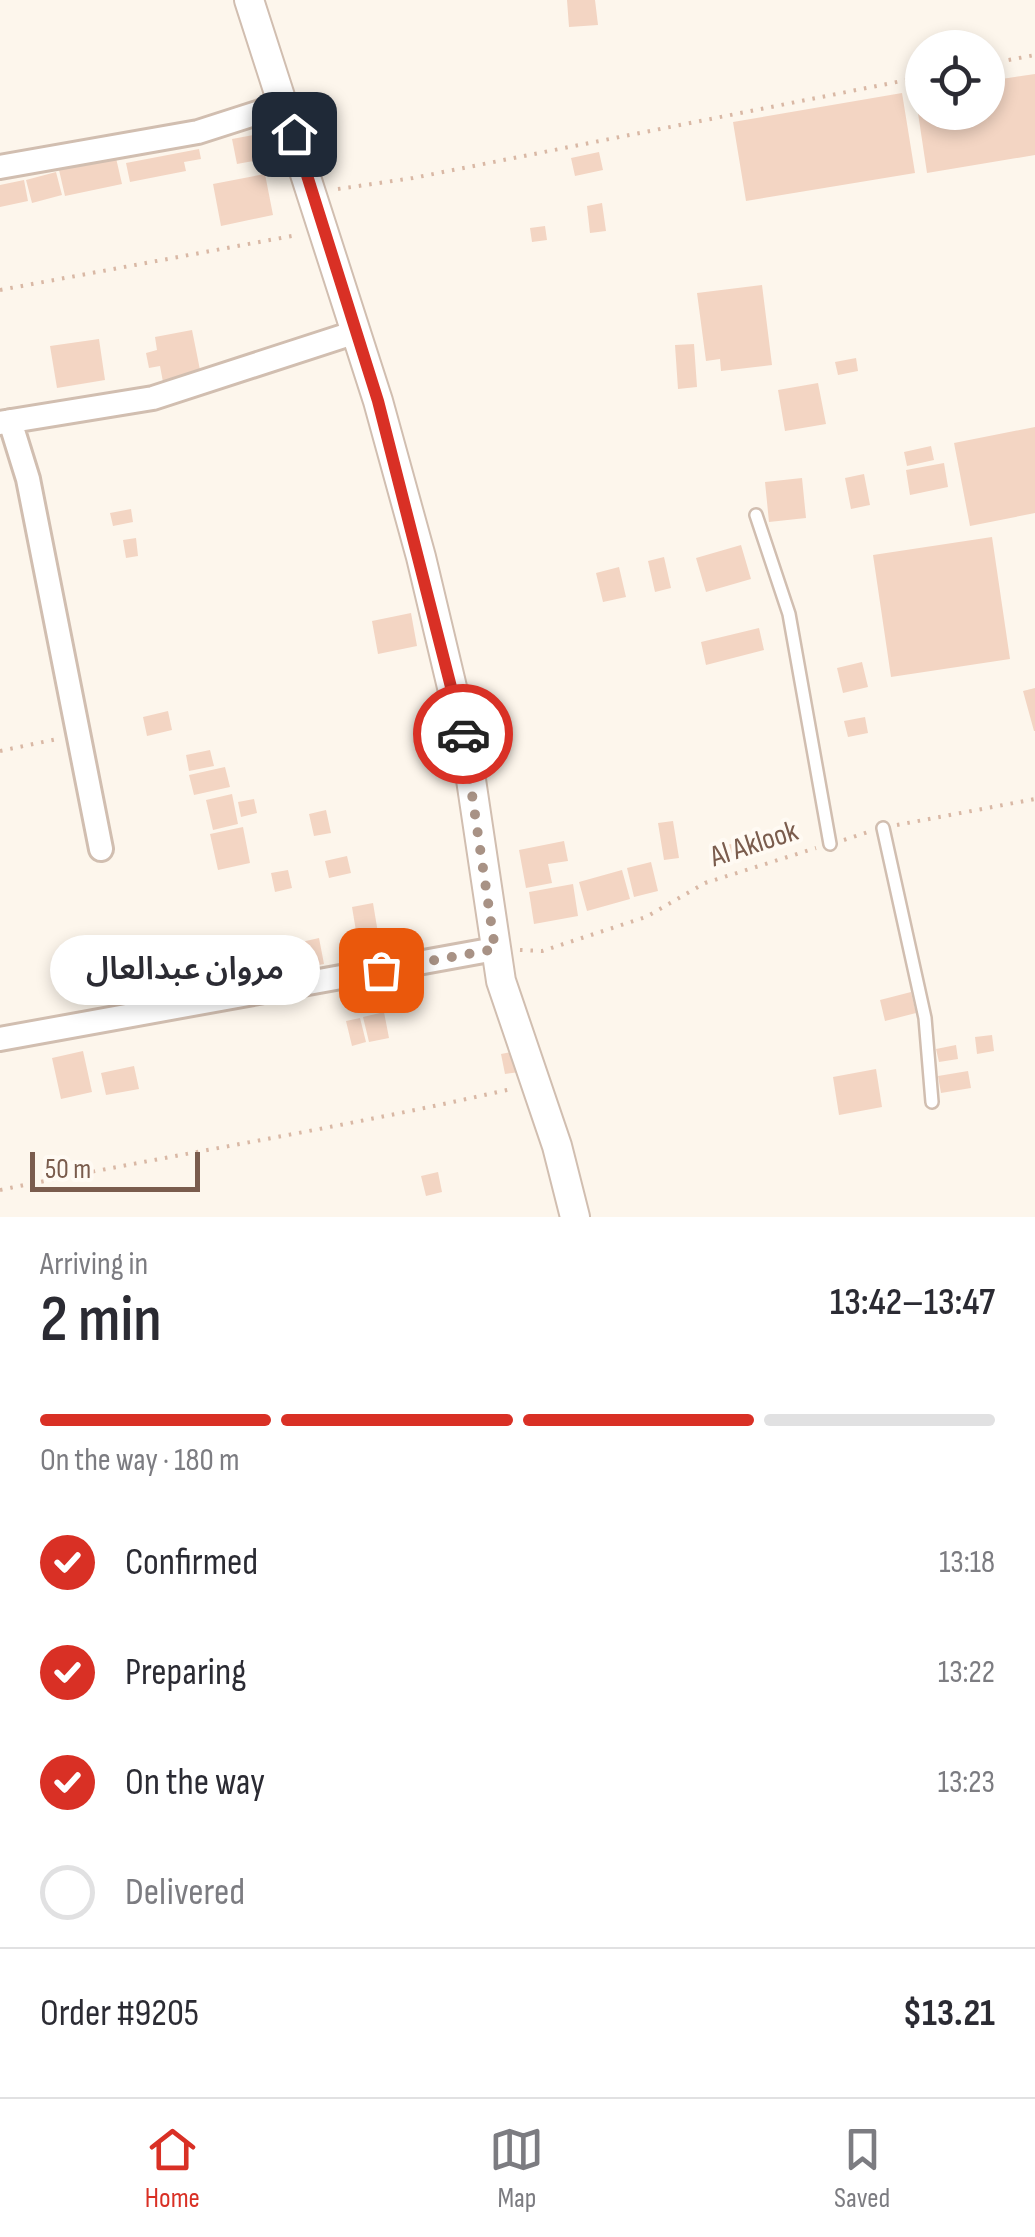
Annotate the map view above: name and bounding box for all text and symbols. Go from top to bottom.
map controls [905,30,1005,130]
button: locate [905,30,1005,130]
pin [252,92,337,177]
icon: home [267,107,322,162]
courier [413,684,513,784]
icon: car [436,707,491,762]
street label: Al Aklook [705,813,803,875]
pin [339,928,424,1013]
callout: مروان عبدالعال [51,935,321,1005]
icon: bag [354,943,409,998]
text: مروان عبدالعال [86,950,284,989]
scale bar [30,1147,200,1192]
text: 50 m [45,1153,91,1186]
text: Arriving in [40,1245,148,1284]
text: 13:42–13:47 [830,1280,995,1325]
text: 2 min [40,1282,162,1360]
text: On the way · 180 m [40,1441,239,1480]
icon: check [40,1535,95,1590]
text: Confirmed [125,1540,258,1585]
text: 13:18 [939,1543,995,1582]
icon: check [40,1645,95,1700]
text: Preparing [125,1650,246,1695]
text: 13:22 [938,1653,995,1692]
icon: check [40,1755,95,1810]
text: On the way [125,1760,265,1805]
text: 13:23 [938,1763,995,1802]
text: Delivered [125,1870,245,1915]
text: Order #9205 [40,1991,199,2036]
text: $13.21 [903,1991,995,2036]
tab: Home [145,2122,200,2215]
tab: Map [489,2122,544,2215]
tab: Saved [834,2122,890,2215]

